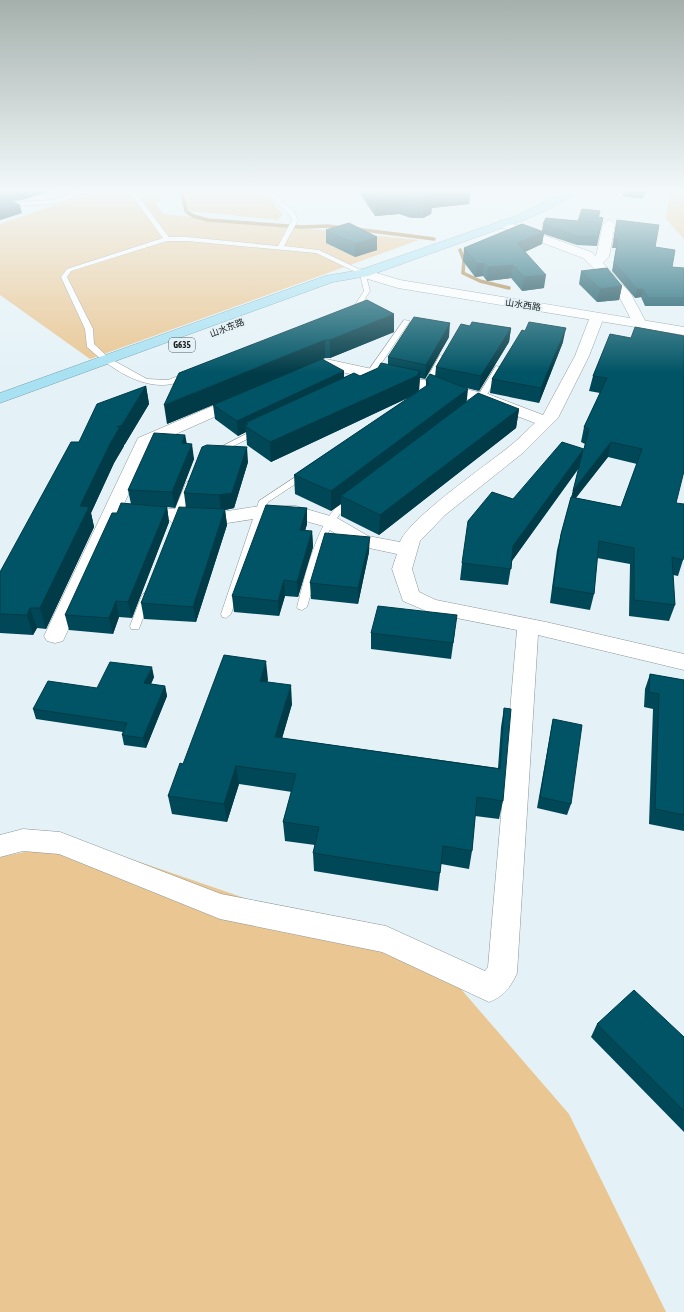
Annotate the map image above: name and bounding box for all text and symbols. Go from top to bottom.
street label: 山水西路 [504,297,542,313]
street label: 山水东路 [208,317,246,339]
road number: G635 [169,338,195,352]

